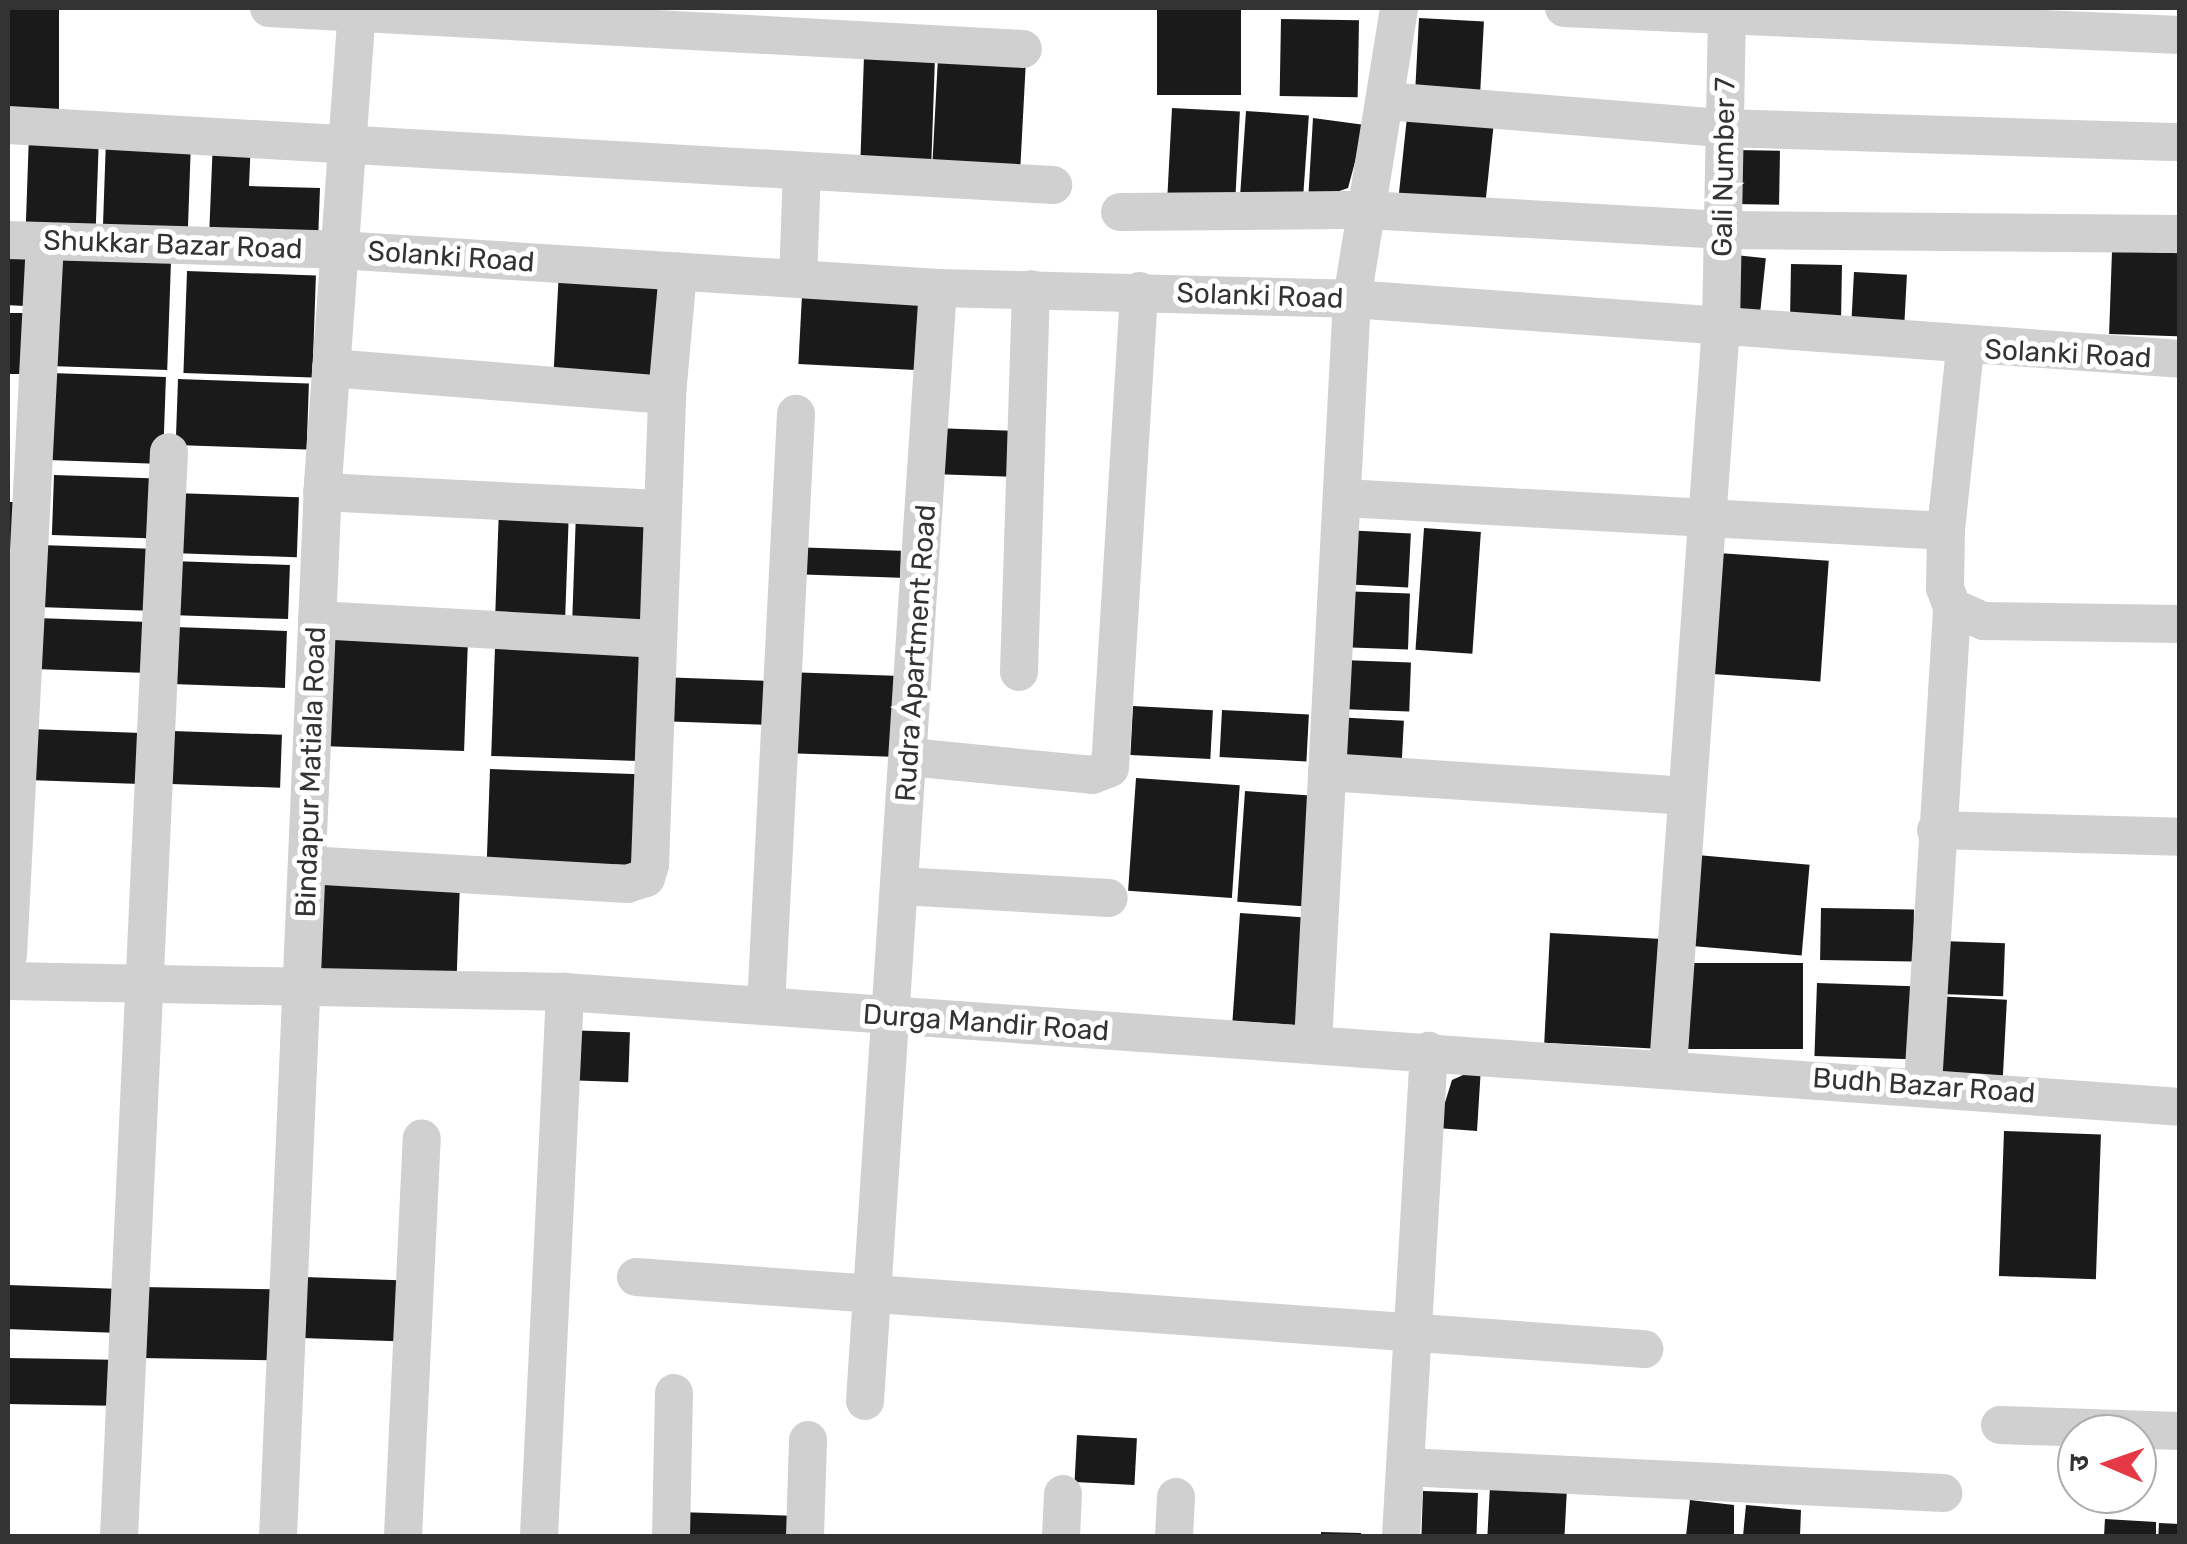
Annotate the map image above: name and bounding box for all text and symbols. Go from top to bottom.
street label: Gali Number 7 [1706,77,1742,257]
street label: Shukkar Bazar Road [42,224,304,266]
street label: Solanki Road [366,234,536,280]
street label: Solanki Road [1176,276,1344,316]
street label: Solanki Road [1984,333,2152,375]
street label: Rudra Apartment Road [889,503,943,803]
street label: Bindapur Matiala Road [289,626,333,918]
street label: Durga Mandir Road [861,998,1111,1048]
street label: Budh Bazar Road [1811,1061,2037,1111]
north arrow [2057,1414,2157,1514]
text: उ [2062,1454,2095,1472]

